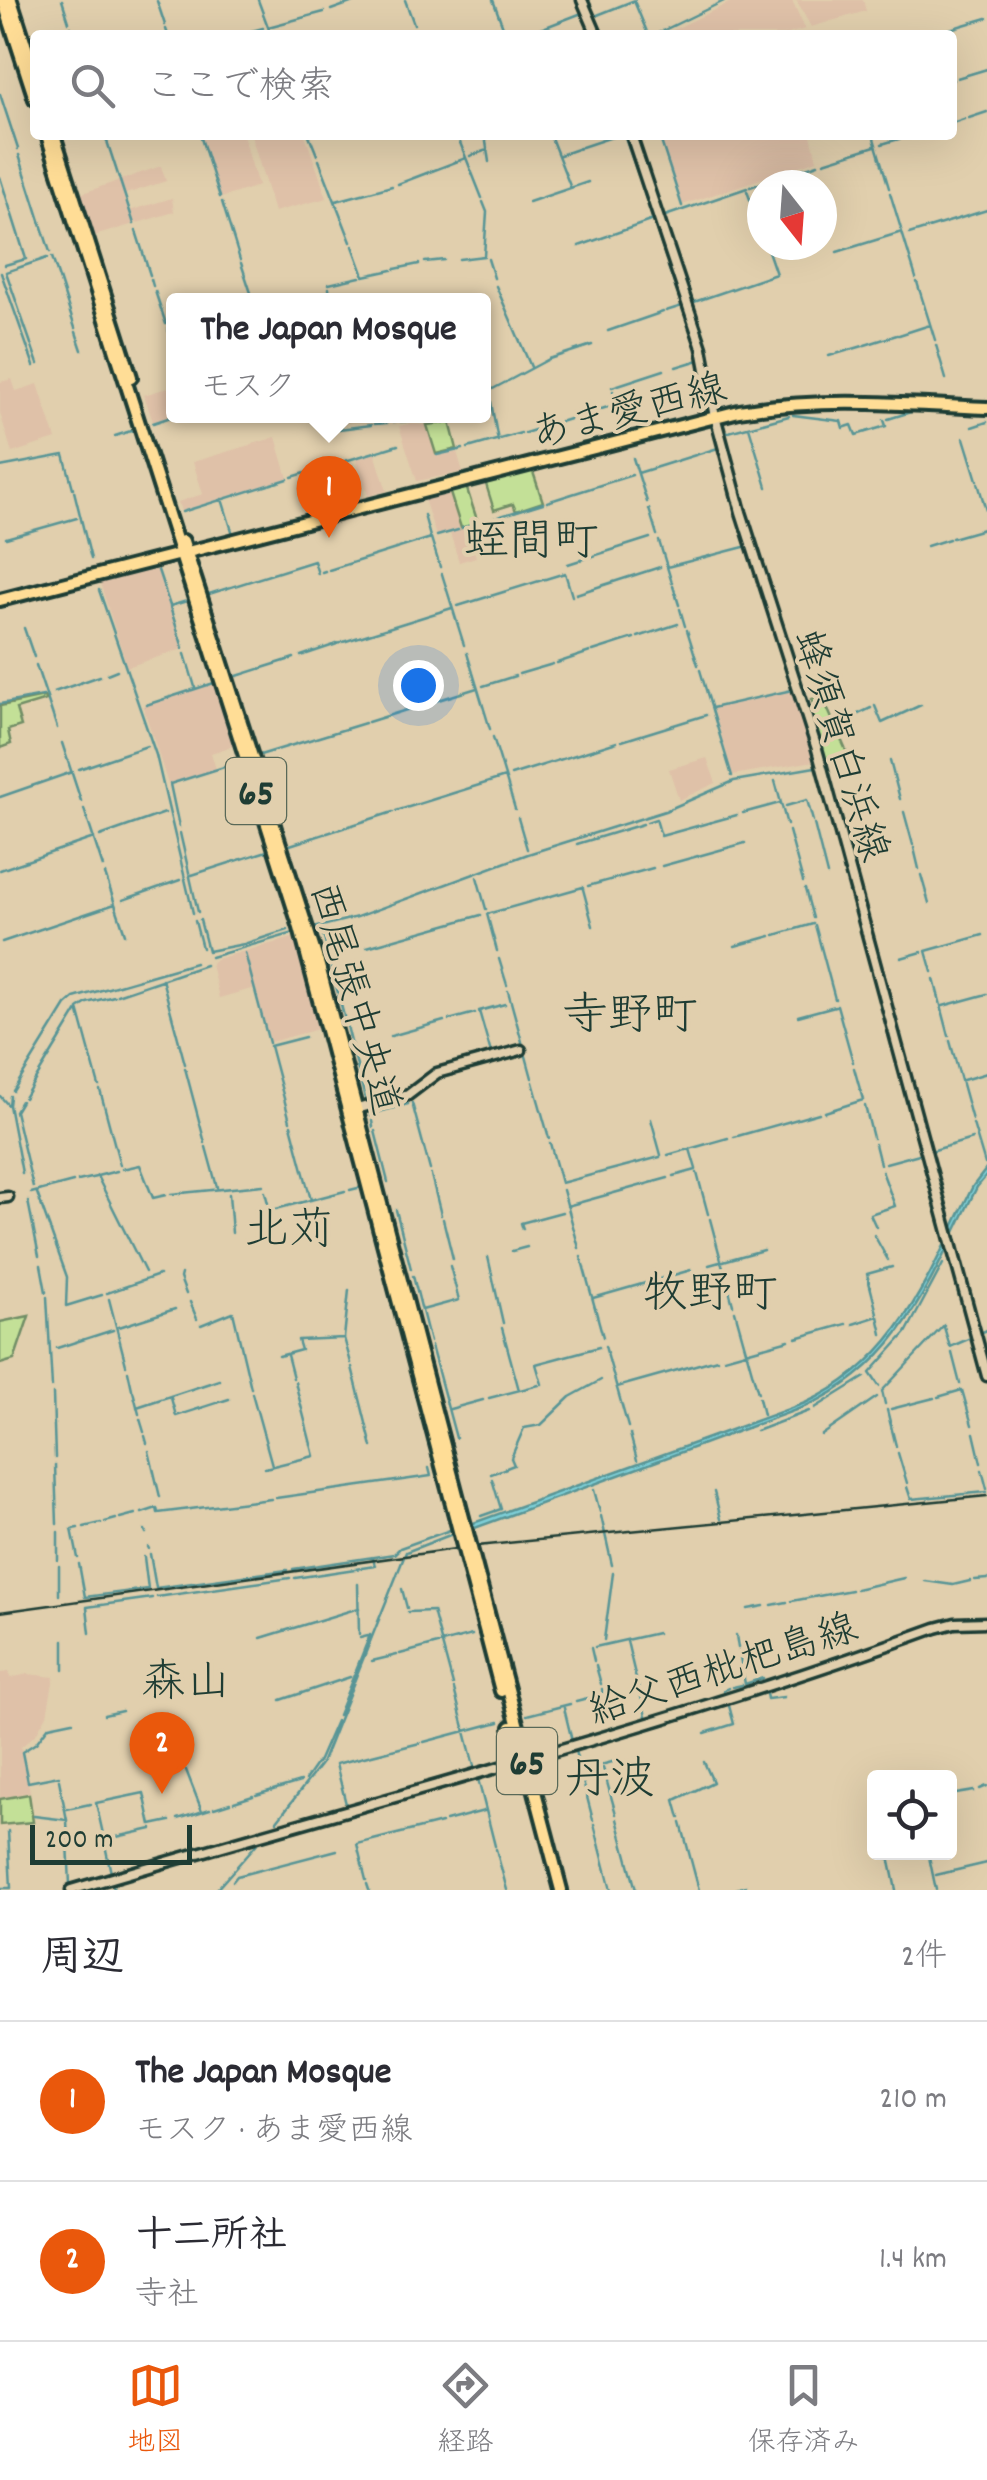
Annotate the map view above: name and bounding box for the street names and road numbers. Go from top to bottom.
street label: あま愛西線 [526,363,733,467]
street label: 蜂須賀白浜線 [774,624,899,870]
road number: 65 [226,758,286,824]
street label: 西尾張中央道 [290,877,411,1123]
street label: 給父西枇杷島線 [582,1603,866,1744]
road number: 65 [497,1728,557,1794]

